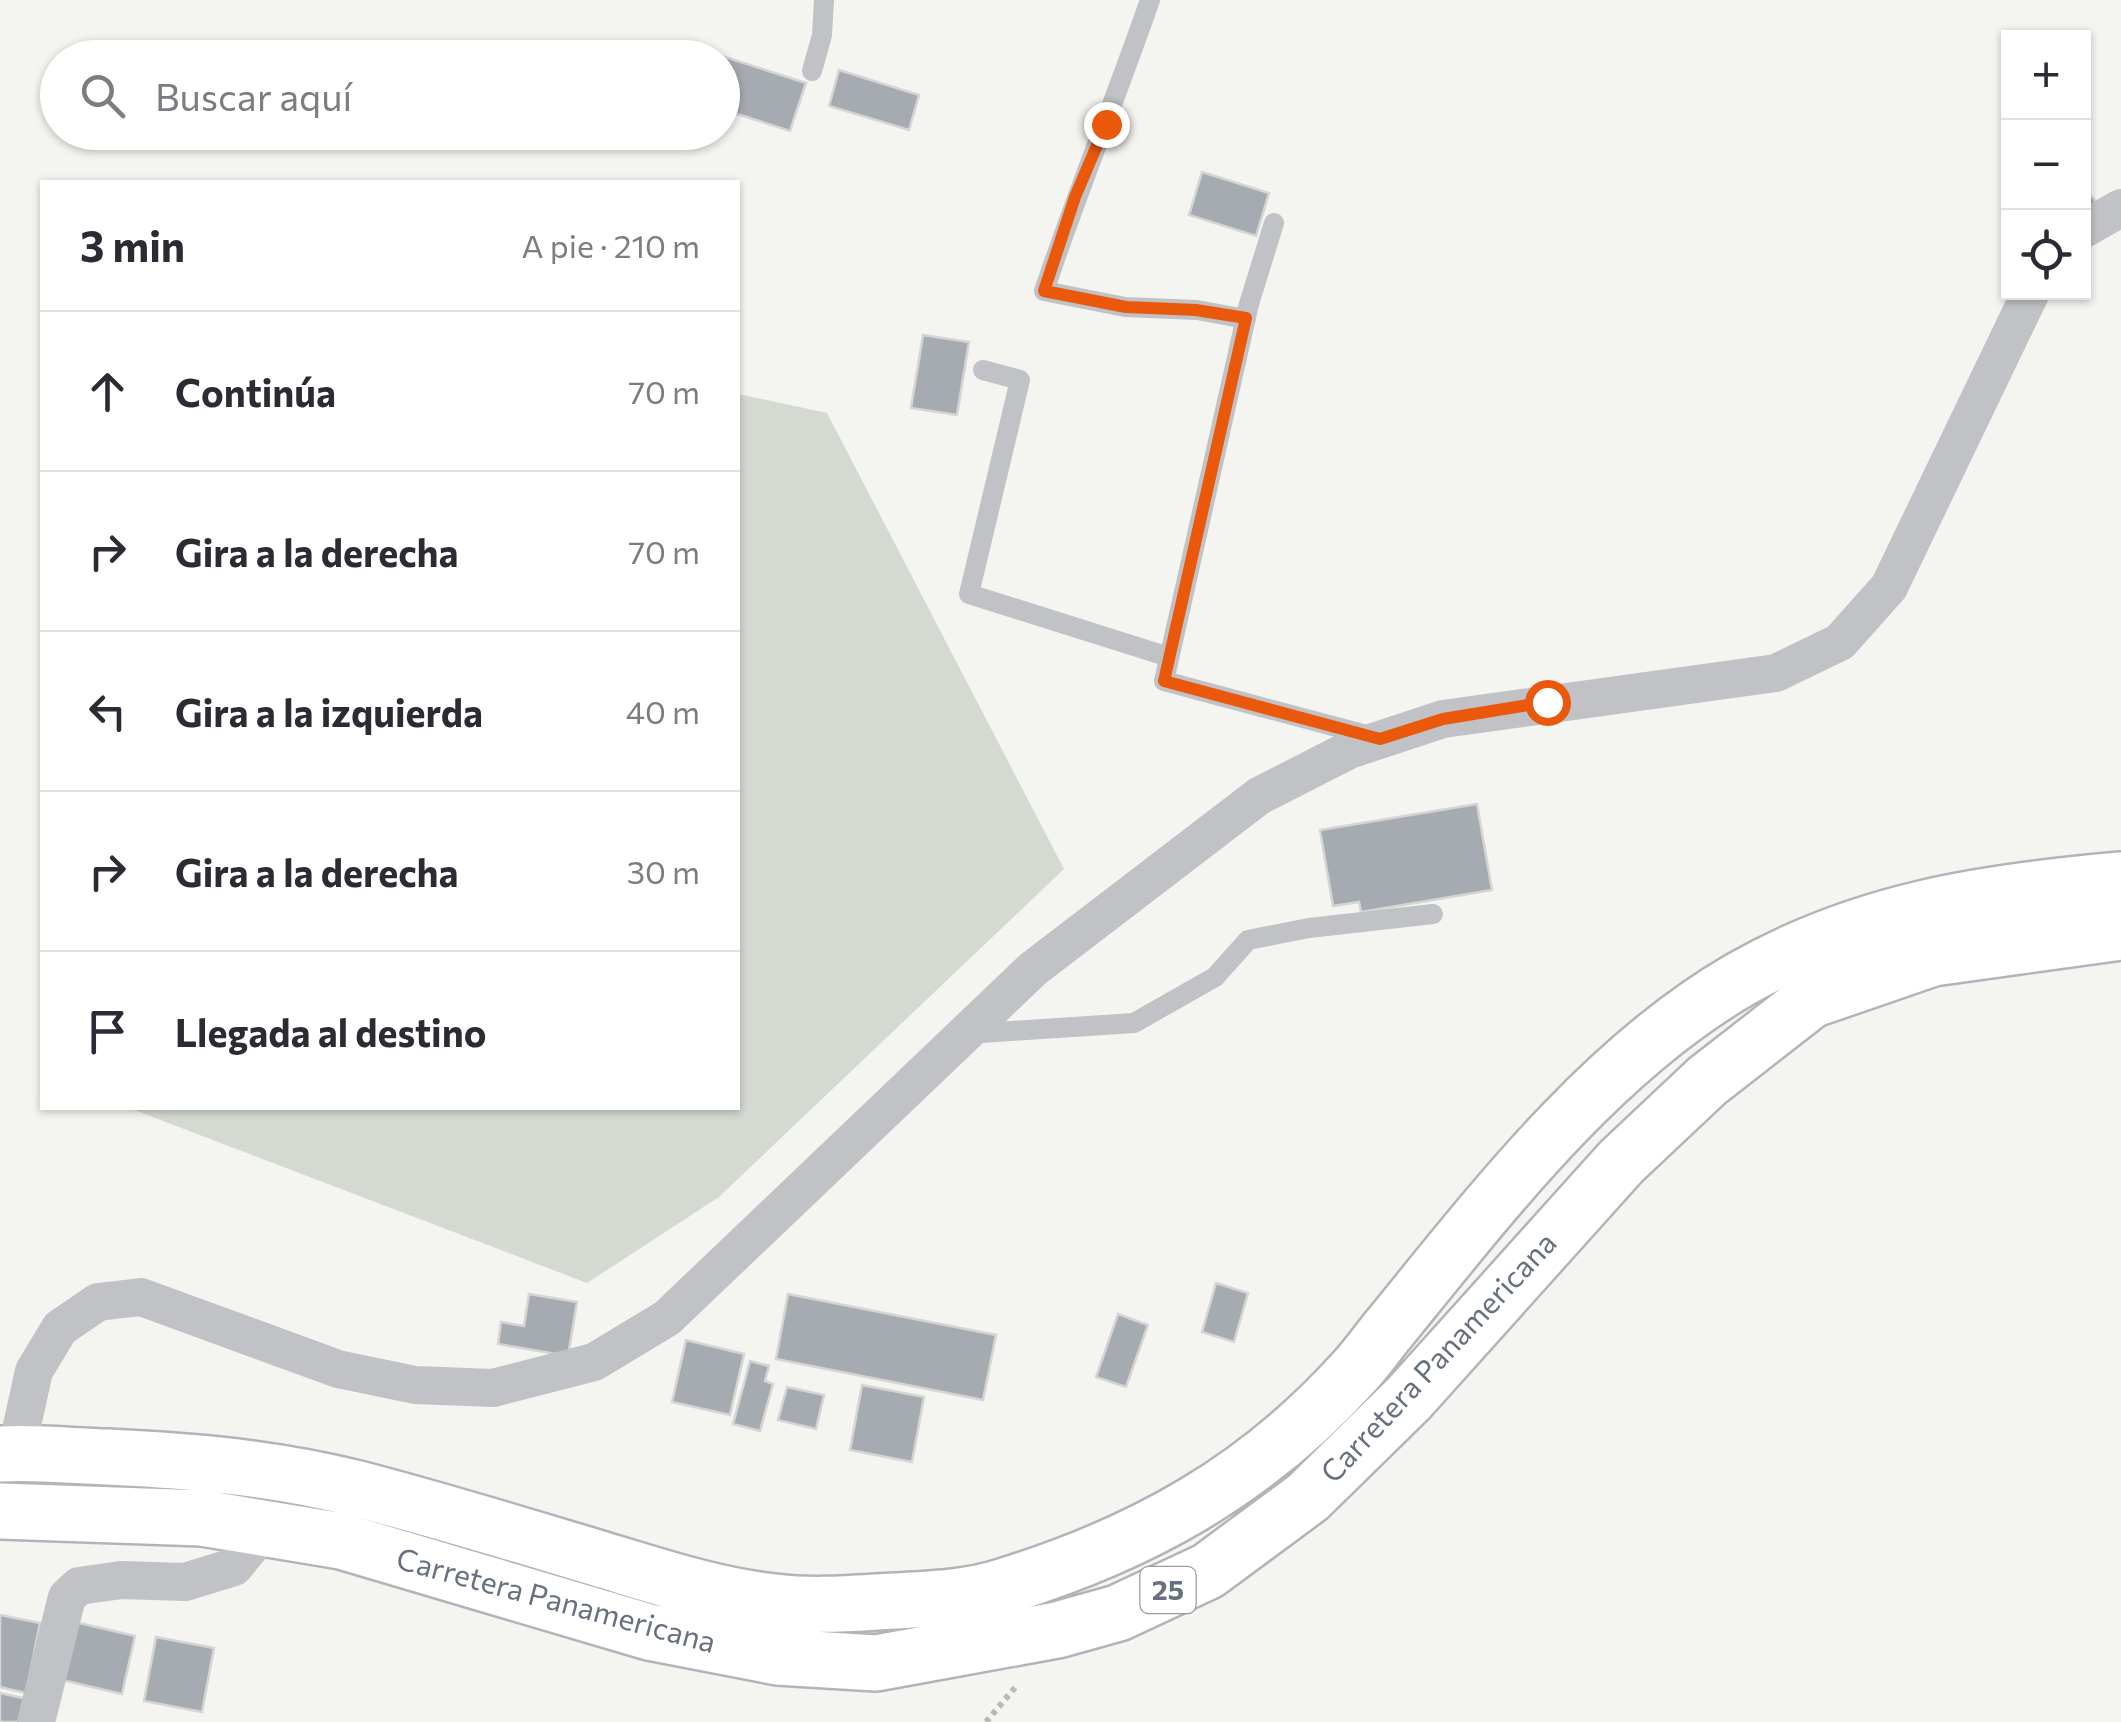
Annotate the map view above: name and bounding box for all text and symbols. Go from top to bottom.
map controls [2001,30,2091,300]
button: + [2001,30,2091,120]
search box [40,40,740,150]
icon: search [75,68,130,123]
text: Buscar aquí [155,72,352,119]
route end [1084,102,1130,148]
button: − [2001,120,2091,210]
button: locate [2001,210,2091,300]
text: 3 min [80,219,185,271]
text: A pie · 210 m [522,225,700,265]
icon: ahead [80,364,135,419]
text: Continúa [175,368,336,415]
text: 70 m [628,371,700,411]
icon: right [80,524,135,579]
text: Gira a la derecha [175,528,459,575]
text: 70 m [628,531,700,571]
route start [1525,680,1571,726]
icon: left [80,684,135,739]
text: Gira a la izquierda [175,688,483,735]
text: 40 m [626,691,700,731]
icon: right [80,844,135,899]
text: Gira a la derecha [175,848,459,895]
text: 30 m [627,851,700,891]
icon: arrive [80,1004,135,1059]
text: Llegada al destino [175,1008,486,1055]
street label: Carretera Panamericana [1312,1223,1563,1489]
street label: Carretera Panamericana [393,1538,720,1659]
road number: 25 [1140,1567,1196,1613]

